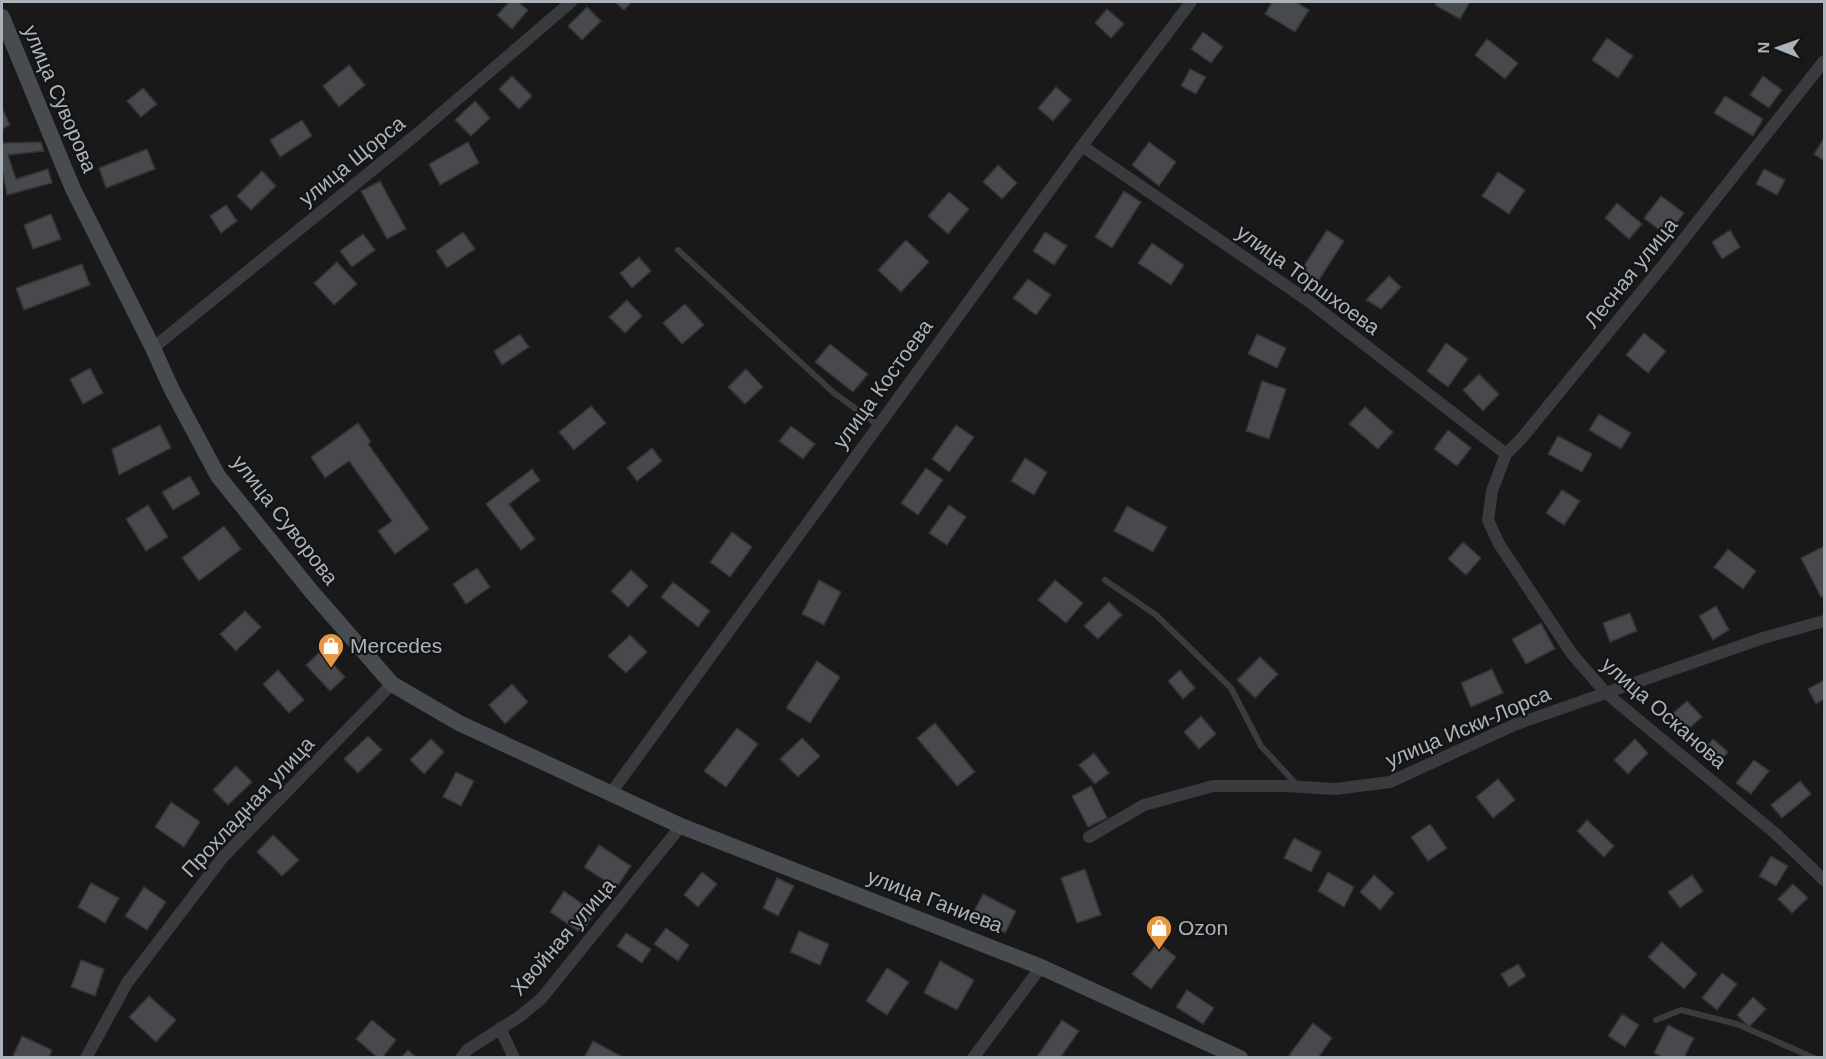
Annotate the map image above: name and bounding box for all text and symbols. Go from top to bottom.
north arrow [1748,18,1808,78]
street label: улица Суворова [19,22,102,176]
text: N [1755,42,1772,54]
street label: улица Щорса [294,111,409,210]
street label: Лесная улица [1579,213,1682,332]
street label: улица Торшхоева [1232,220,1385,339]
street label: улица Костоева [828,315,937,452]
street label: улица Суворова [228,450,343,589]
shop icon: Mercedes [316,631,346,669]
place label: Mercedes [350,634,442,657]
street label: улица Осканова [1597,652,1732,773]
street label: улица Иски-Лорса [1382,681,1554,772]
street label: Прохладная улица [177,732,319,881]
street label: улица Ганиева [864,864,1006,937]
street label: Хвойная улица [506,874,620,1000]
shop icon: Ozon [1144,913,1174,951]
place label: Ozon [1178,916,1228,939]

